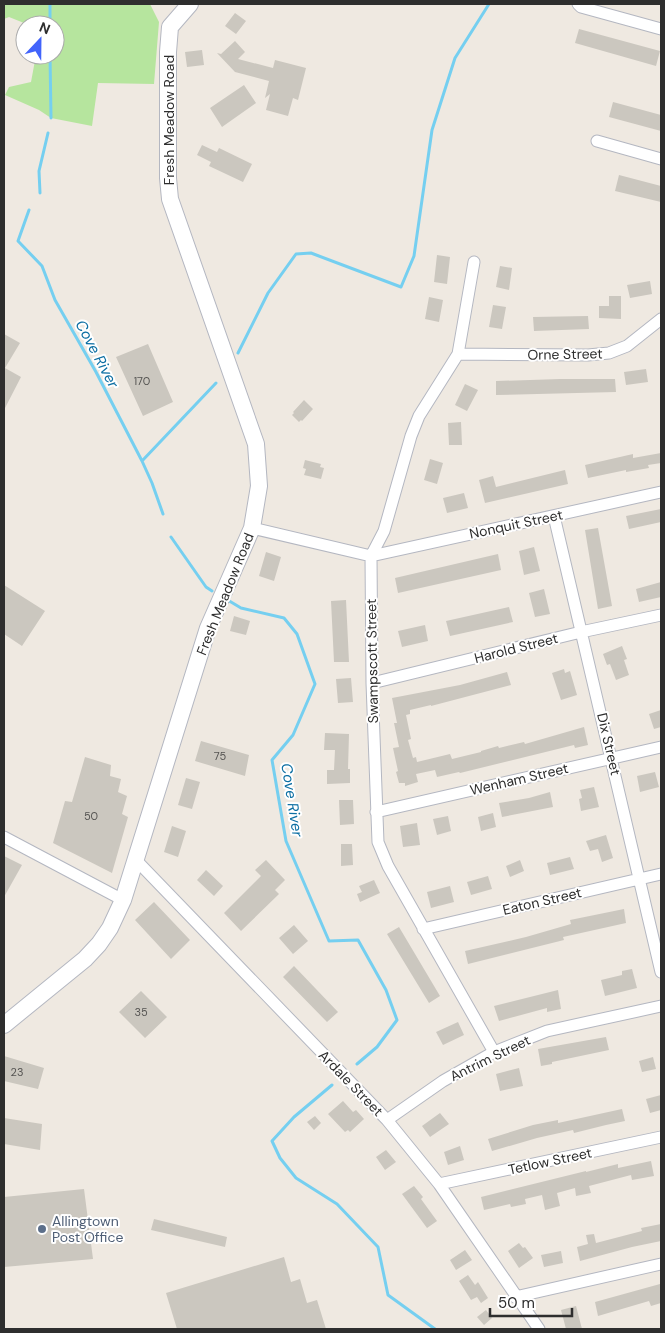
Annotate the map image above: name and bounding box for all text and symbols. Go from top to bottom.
north arrow [15,15,65,65]
text: N [37,18,53,38]
street label: Fresh Meadow Road [160,55,178,185]
water label: Cove River [71,316,124,392]
street label: Orne Street [527,344,603,364]
house number: 170 [134,374,150,388]
street label: Nonquit Street [468,505,564,543]
street label: Fresh Meadow Road [192,530,258,658]
street label: Swampscott Street [362,598,382,724]
street label: Harold Street [472,629,560,667]
street label: Dix Street [593,711,625,777]
house number: 75 [214,749,226,763]
street label: Wenham Street [468,759,570,799]
water label: Cove River [276,762,308,839]
house number: 50 [84,809,98,823]
street label: Eaton Street [501,883,583,919]
house number: 35 [134,1005,148,1019]
street label: Antrim Street [447,1031,533,1085]
street label: Ardale Street [315,1046,387,1120]
house number: 23 [11,1065,23,1079]
street label: Tetlow Street [507,1143,593,1179]
place label: Allingtown Post Office [52,1212,123,1246]
marker: Allingtown Post Office [36,1223,48,1235]
scale bar [490,1286,572,1318]
text: 50 m [498,1293,535,1313]

